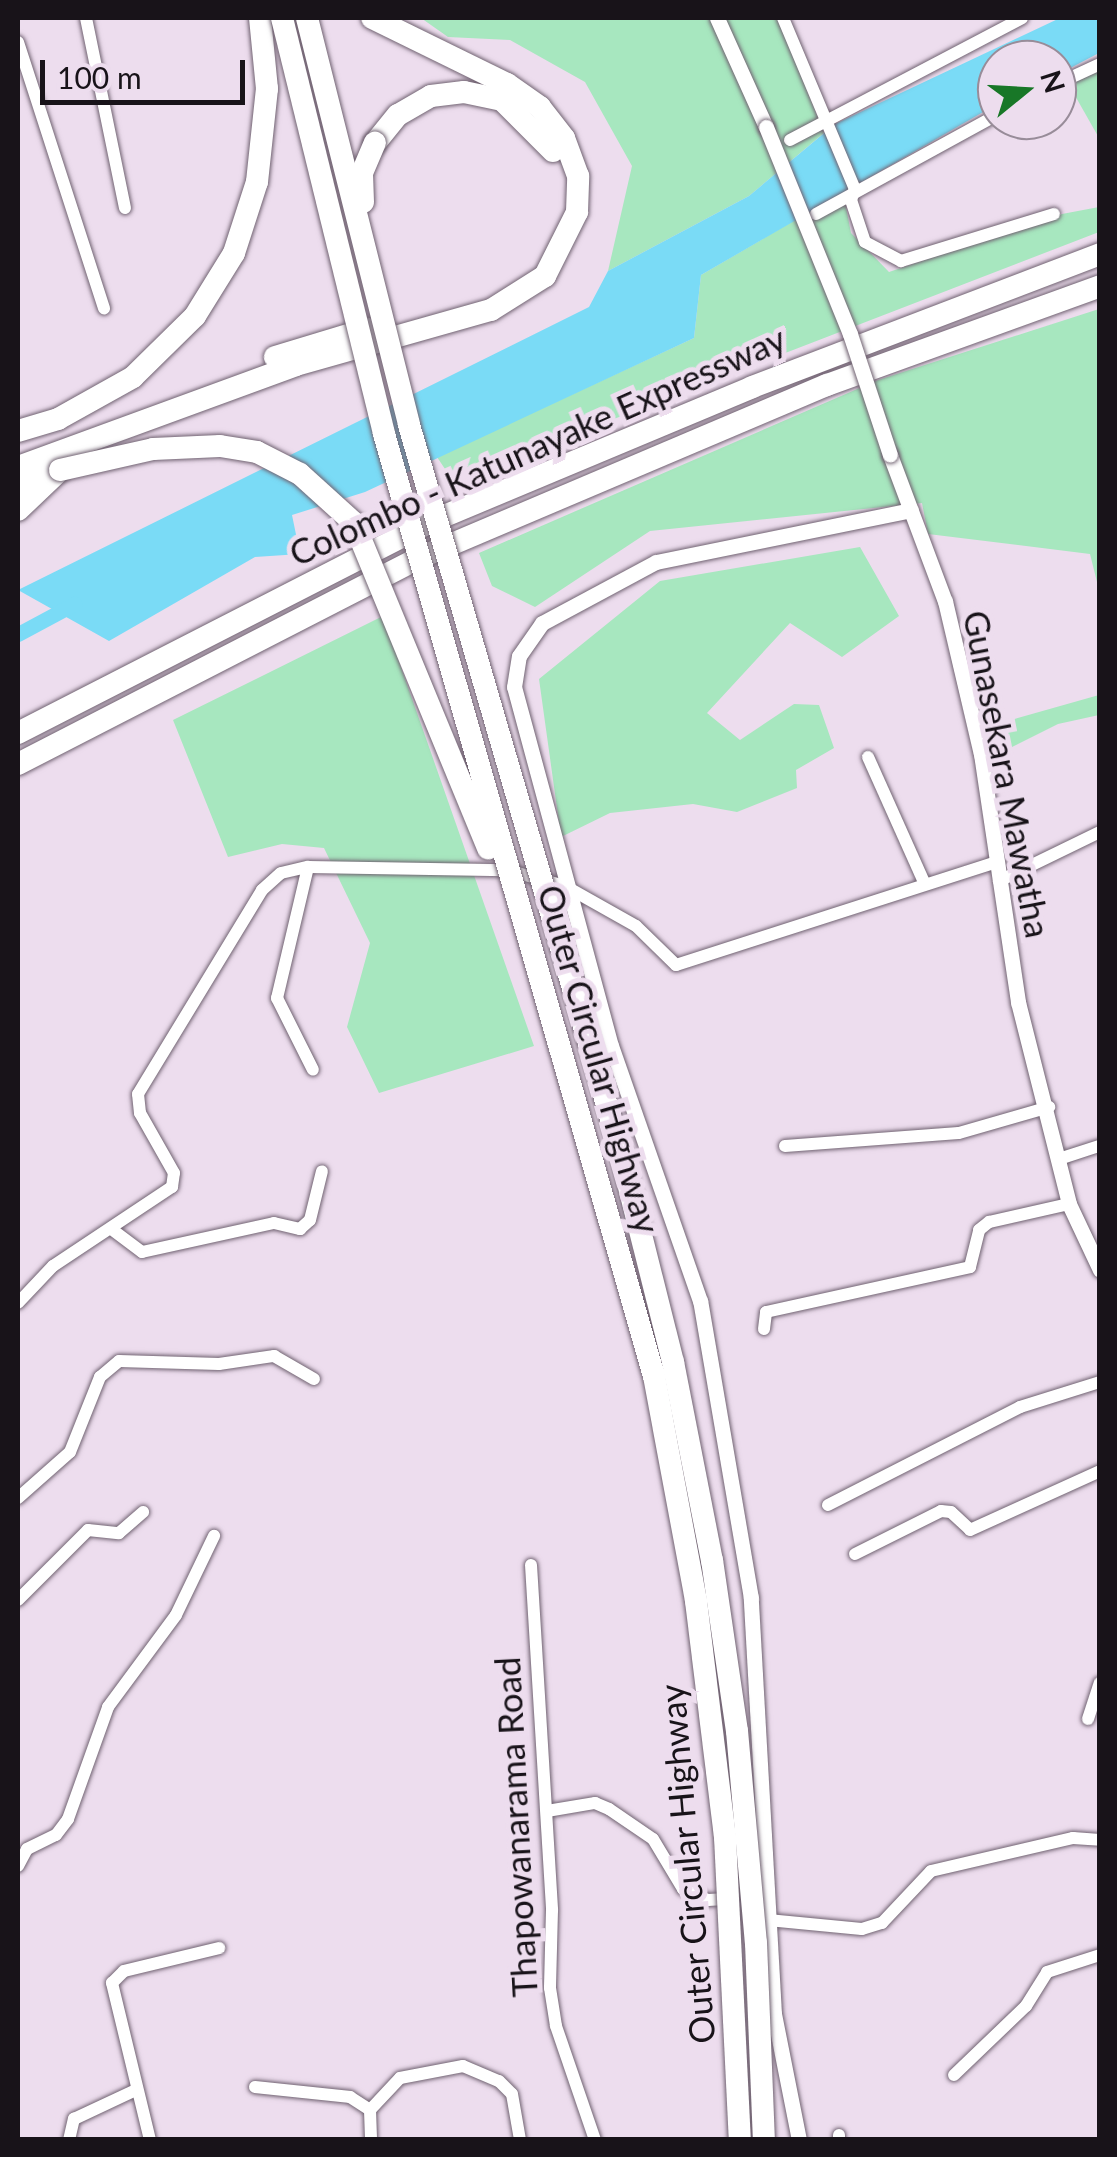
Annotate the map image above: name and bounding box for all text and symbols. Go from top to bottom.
scale bar [45,40,250,102]
north arrow [977,40,1077,140]
text: 100 m [57,59,142,95]
text: N [1034,66,1073,97]
street label: Colombo - Katunayake Expressway [282,316,792,574]
street label: Gunasekara Mawatha [956,607,1060,941]
street label: Outer Circular Highway [530,879,670,1239]
street label: Thapowanarama Road [485,1656,545,1998]
street label: Outer Circular Highway [649,1682,723,2046]

